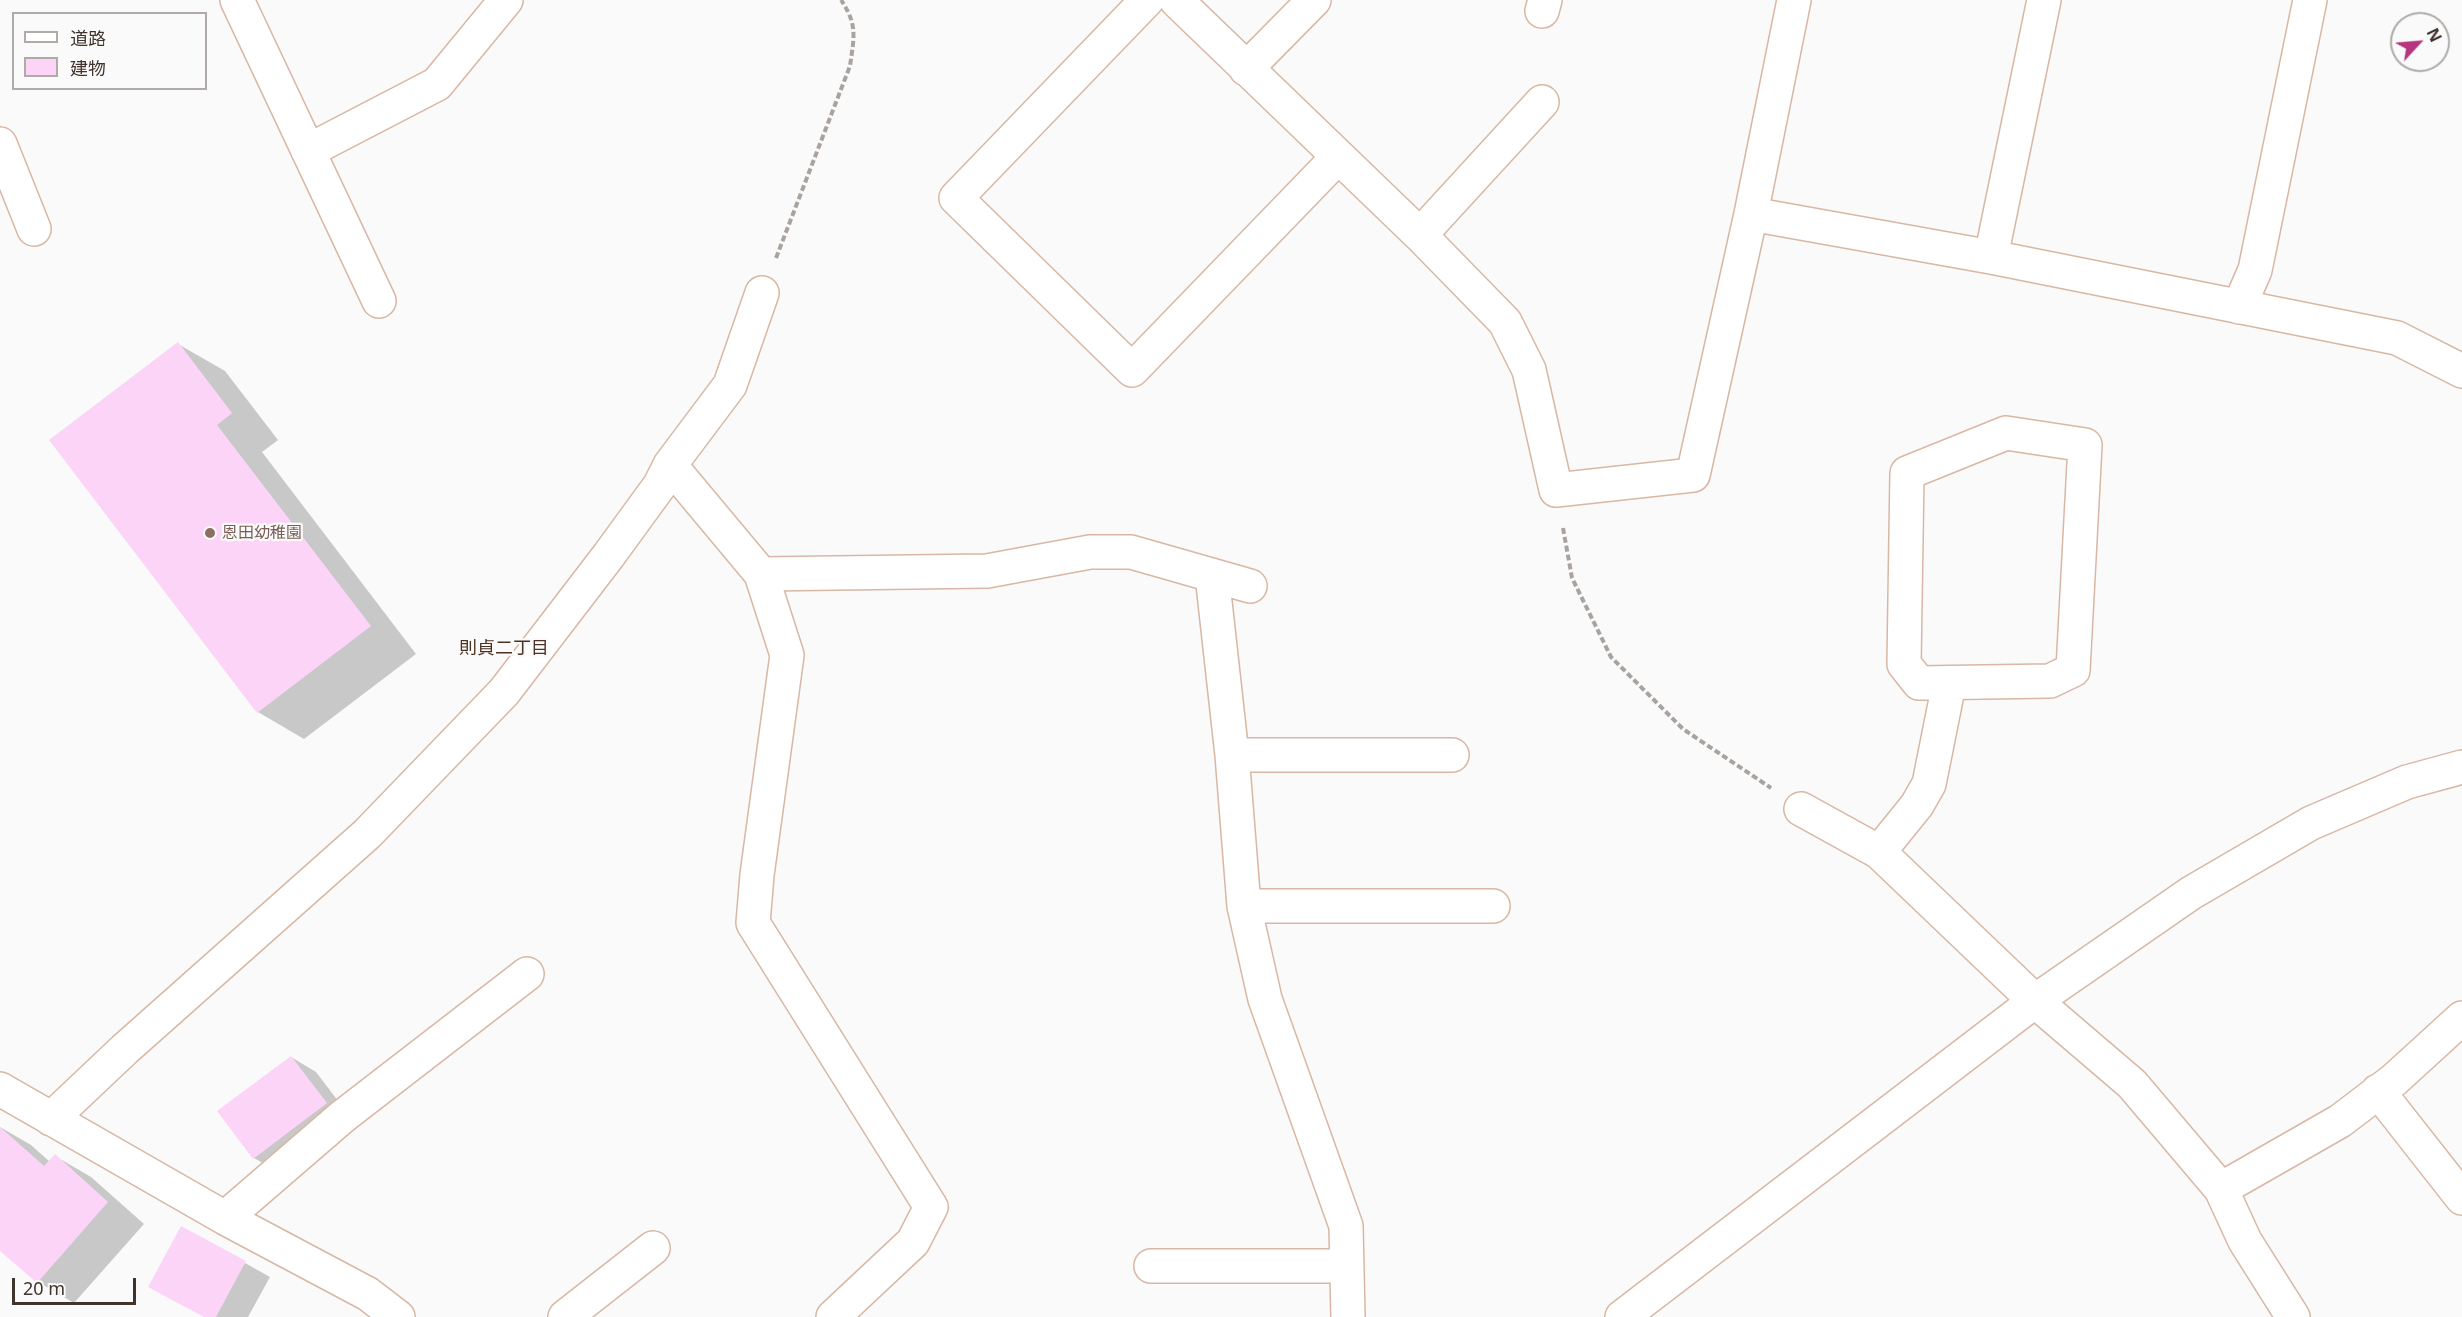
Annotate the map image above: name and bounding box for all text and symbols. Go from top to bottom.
legend [12,12,207,90]
north arrow [2390,12,2450,72]
text: N [2422,24,2447,46]
text: 道路 [70,26,106,50]
text: 建物 [70,56,106,80]
place label: 恩田幼稚園 [222,523,302,543]
marker: 恩田幼稚園 [203,526,217,540]
district label: 則貞二丁目 [459,638,549,660]
scale bar [15,1266,140,1304]
text: 20 m [23,1276,65,1300]

